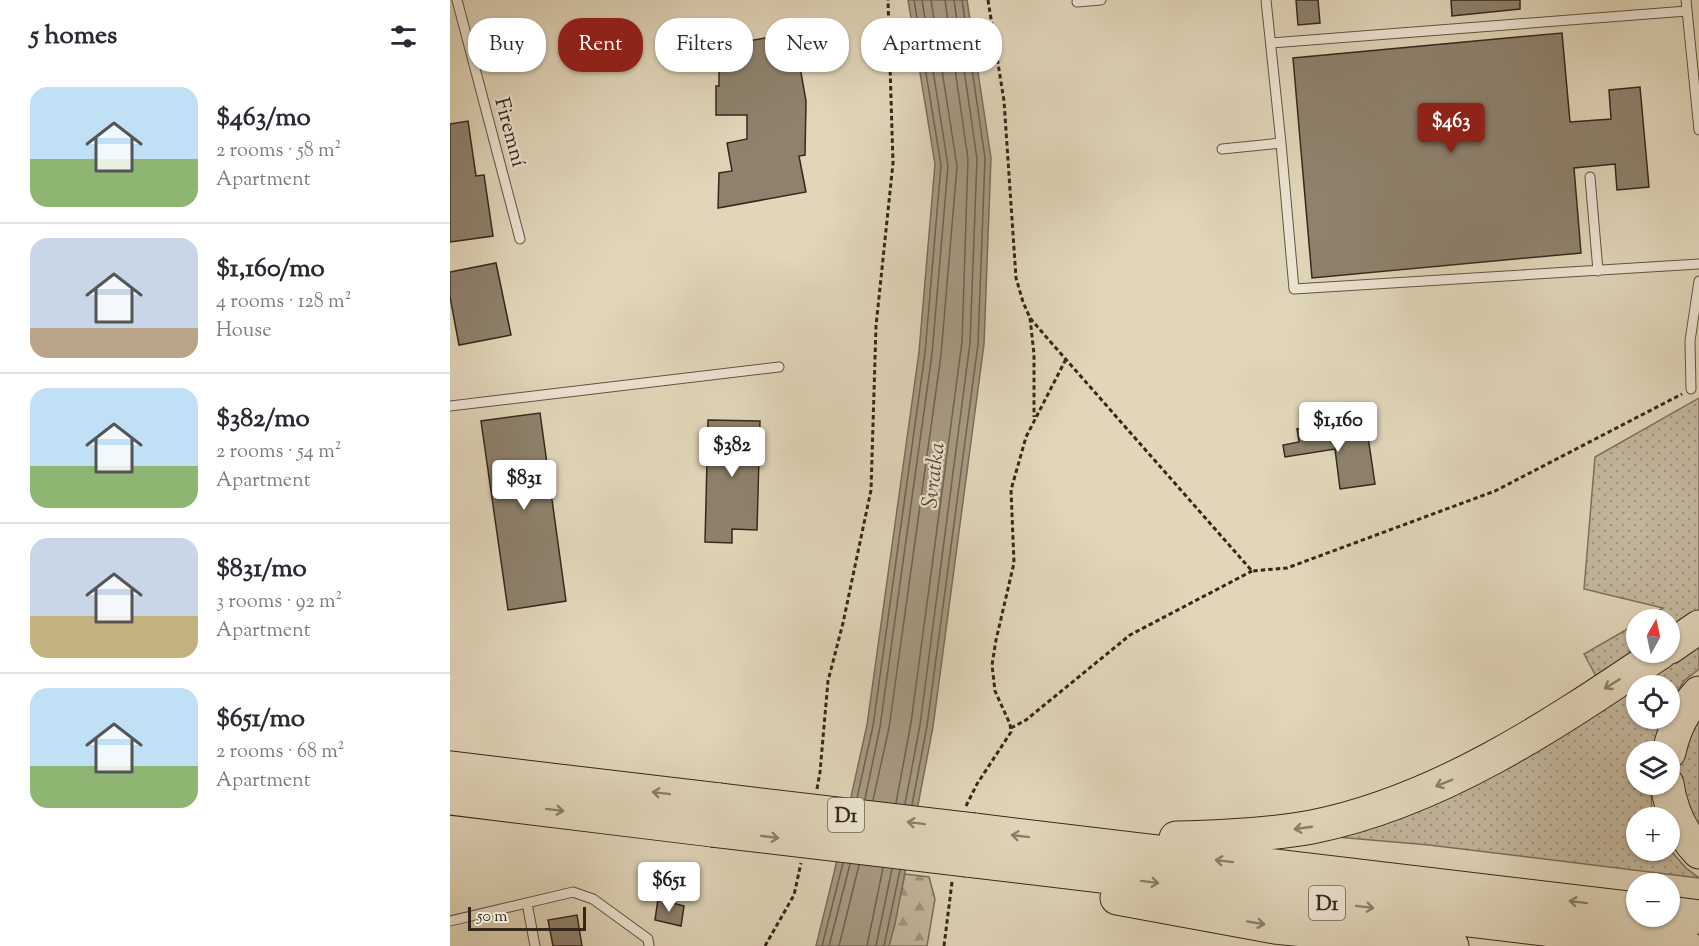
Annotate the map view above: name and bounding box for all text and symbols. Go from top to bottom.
text: 5 homes [30,18,117,55]
chip: Buy [468,18,546,72]
chip: Rent [558,18,643,72]
chip: Filters [655,18,753,72]
chip: New [765,18,849,72]
chip: Apartment [861,18,1002,72]
icon: filters [387,20,420,53]
street label: Firemní [485,95,533,171]
text: $463/mo [216,100,311,137]
pin: $463 [1415,103,1487,154]
text: $463 [1432,108,1470,137]
icon: home [78,111,150,183]
text: 2 rooms · 58 m² [216,137,341,166]
text: Apartment [216,166,311,195]
text: $1,160/mo [216,251,325,288]
icon: home [78,262,150,334]
text: 4 rooms · 128 m² [216,288,351,317]
text: House [216,317,271,346]
text: $382/mo [216,401,310,438]
pin: $1,160 [1289,402,1387,453]
text: $1,160 [1313,407,1363,436]
icon: home [78,412,150,484]
pin: $382 [696,427,768,478]
text: $382 [713,432,751,461]
text: 2 rooms · 54 m² [216,438,341,467]
water label: Svratka [915,441,955,510]
pin: $831 [488,460,560,511]
text: $831 [506,465,542,494]
text: Apartment [216,467,311,496]
text: $831/mo [216,551,307,588]
icon: home [78,562,150,634]
text: 3 rooms · 92 m² [216,588,342,617]
north arrow [1626,609,1680,663]
map controls [1626,609,1680,927]
text: Apartment [216,617,311,646]
button: locate [1626,675,1680,729]
one-way arrow [1604,679,1621,691]
text: $651/mo [216,701,305,738]
icon: home [78,712,150,784]
text: 2 rooms · 68 m² [216,738,344,767]
button: layers [1626,741,1680,795]
text: Apartment [216,767,311,796]
one-way arrow [1435,778,1453,789]
one-way arrow [651,788,671,799]
road number: D1 [828,798,864,832]
one-way arrow [545,805,565,816]
button: + [1626,807,1680,861]
one-way arrow [906,818,926,829]
one-way arrow [1294,822,1314,833]
one-way arrow [1011,830,1031,841]
one-way arrow [760,831,780,842]
one-way arrow [1215,855,1235,866]
pin: $651 [633,862,705,913]
text: $651 [652,867,686,896]
button: − [1626,873,1680,927]
one-way arrow [1140,877,1160,888]
road number: D1 [1309,886,1345,920]
one-way arrow [1569,897,1589,908]
one-way arrow [1354,902,1374,913]
scale bar [468,904,586,932]
text: 50 m [477,906,508,929]
one-way arrow [1246,918,1266,929]

